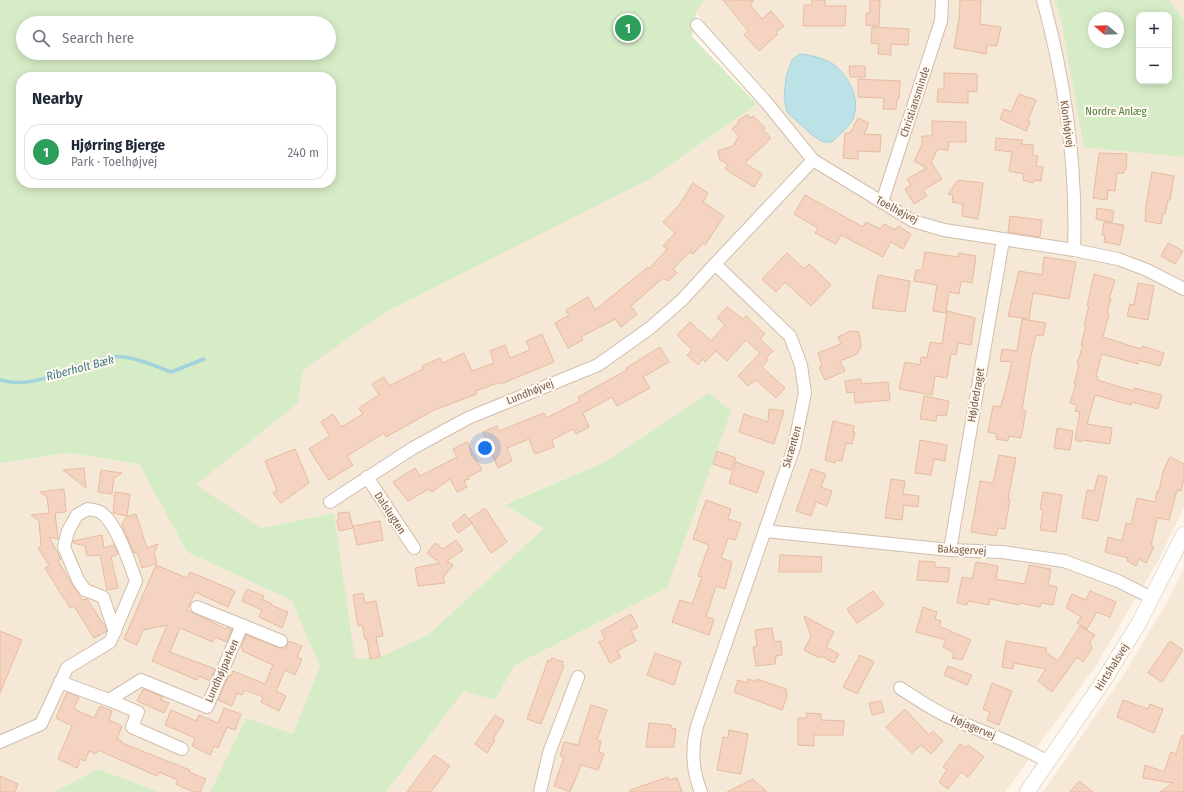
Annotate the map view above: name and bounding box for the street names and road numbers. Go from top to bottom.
street label: Christiansminde [898,65,932,139]
street label: Klonhøjvej [1057,99,1077,149]
street label: Toelhøjvej [874,193,921,227]
street label: Højdedraget [965,366,987,423]
street label: Lundhøjvej [505,377,556,407]
street label: Skrænten [780,425,804,469]
street label: Dalslugten [372,489,408,537]
street label: Bakagervej [937,542,987,558]
street label: Lundhøjparken [202,637,242,705]
street label: Hirtshalsvej [1092,641,1132,693]
street label: Højagervej [948,712,998,742]

